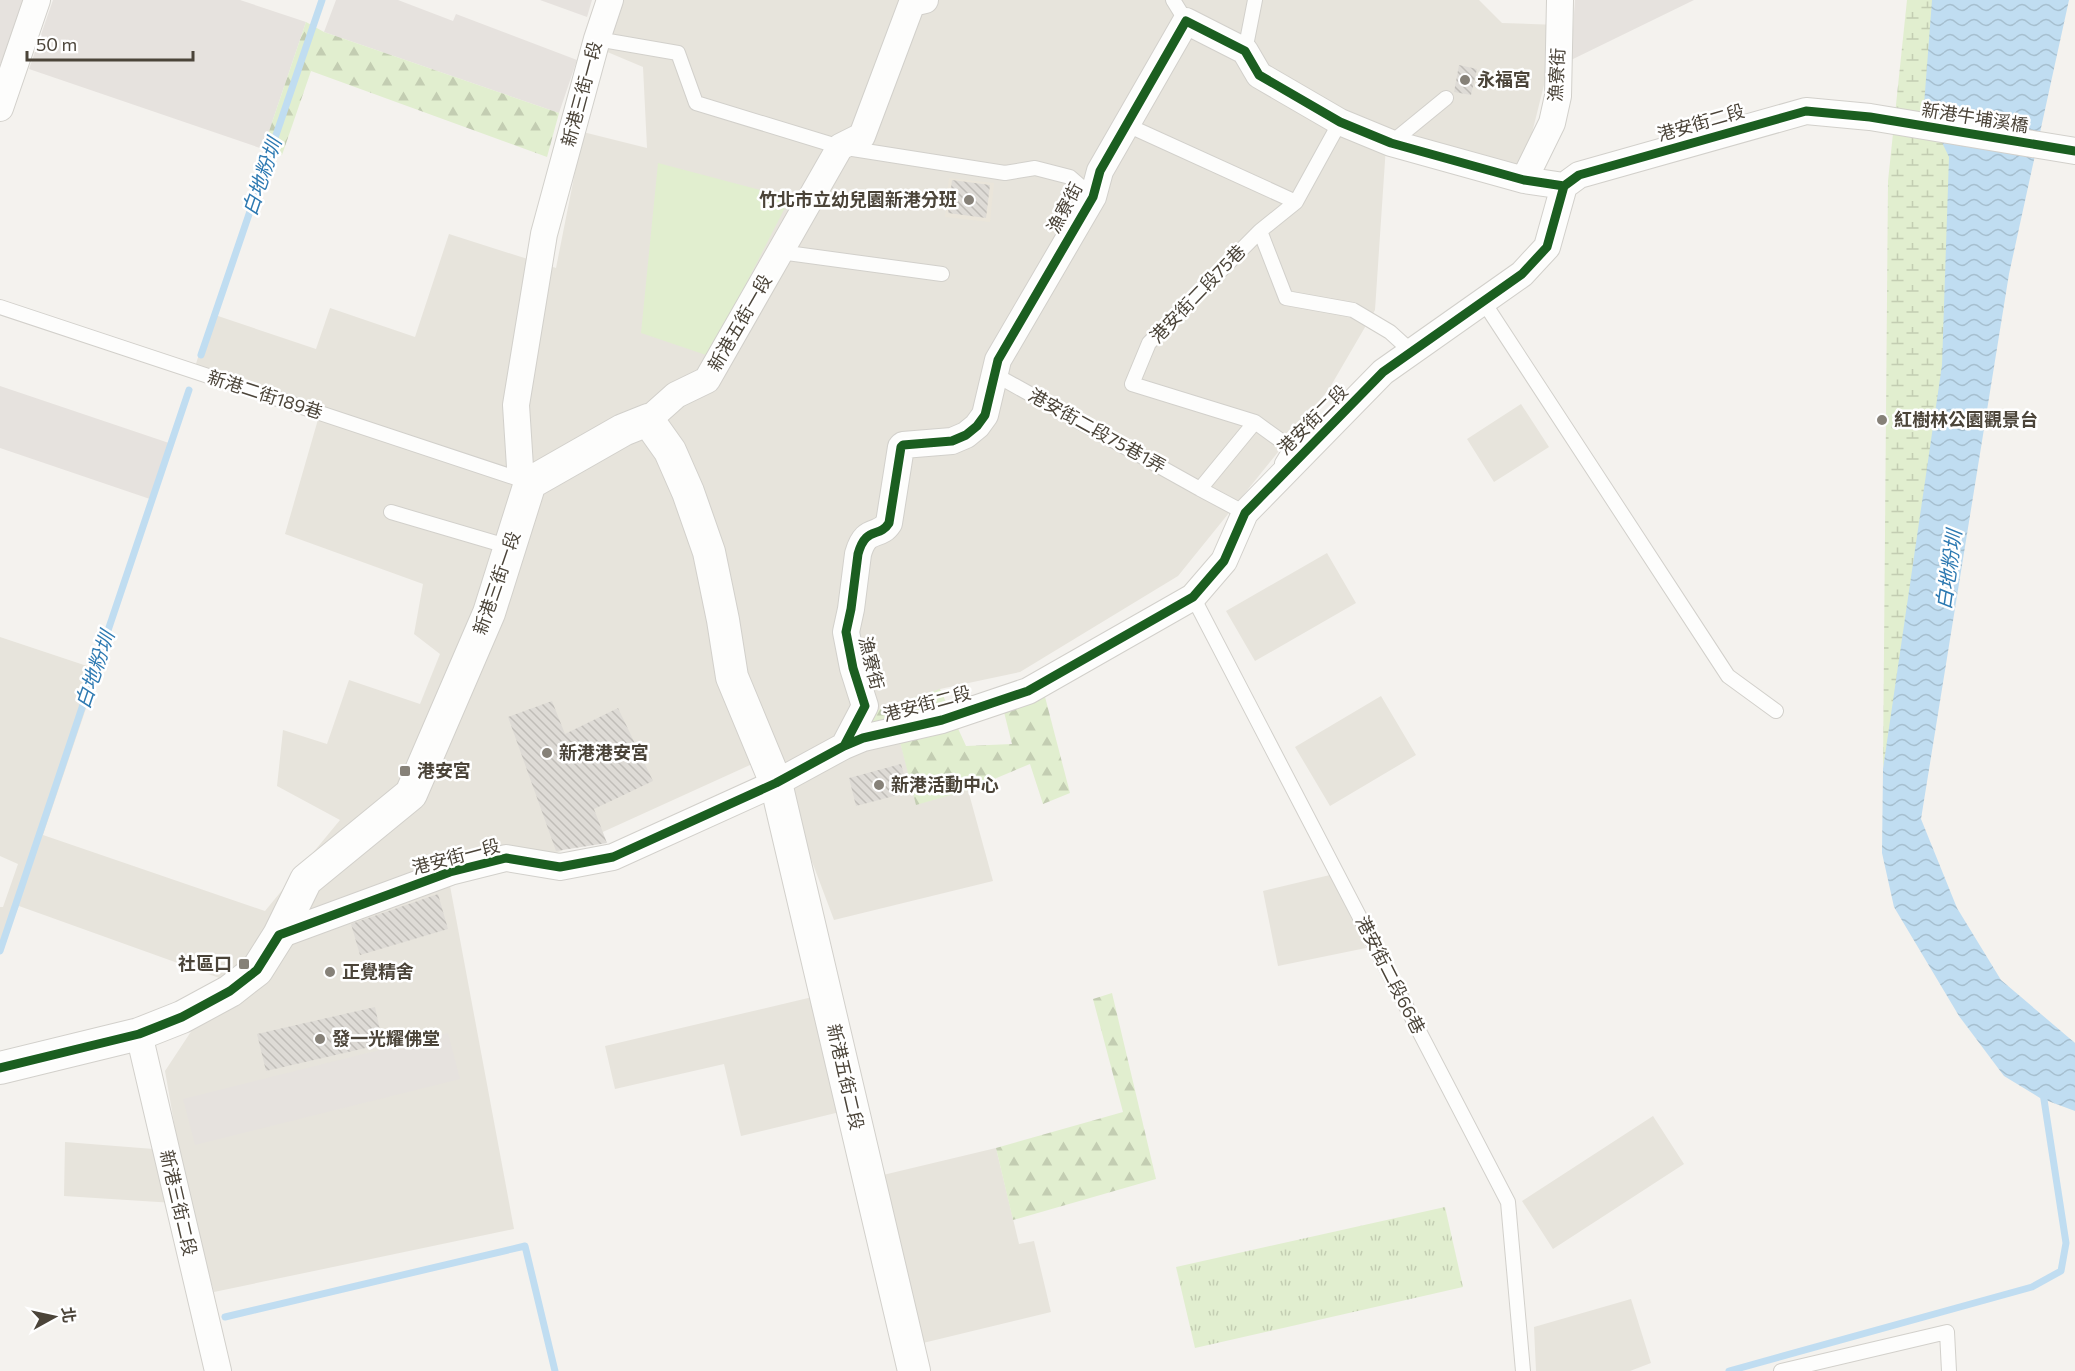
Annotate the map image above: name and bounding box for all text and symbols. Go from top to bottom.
scale bar [27,24,194,62]
text: 50 m [36,33,77,55]
street label: 新港三街一段 [556,39,606,149]
street label: 漁寮街 [1544,47,1568,102]
place label: 永福宮 [1477,68,1531,90]
marker: 永福宮 [1458,73,1472,87]
street label: 新港牛埔溪橋 [1920,98,2030,136]
street label: 港安街二段 [1654,99,1747,145]
water label: 白地粉圳 [237,132,286,218]
street label: 漁寮街 [1042,179,1087,237]
place label: 竹北市立幼兒園新港分班 [759,188,957,210]
marker: 竹北市立幼兒園新港分班 [962,193,976,207]
street label: 港安街二段75巷 [1145,240,1250,347]
street label: 新港五街一段 [703,270,776,375]
street label: 新港二街189巷 [205,365,326,423]
street label: 港安街二段 [1273,380,1352,459]
street label: 港安街二段75巷1弄 [1025,383,1170,477]
place label: 紅樹林公園觀景台 [1894,408,2038,430]
marker: 紅樹林公園觀景台 [1875,413,1889,427]
water label: 白地粉圳 [1931,526,1966,611]
street label: 新港三街一段 [468,528,524,637]
water label: 白地粉圳 [70,625,119,711]
street label: 漁寮街 [855,634,889,692]
street label: 港安街二段 [880,681,973,725]
place label: 新港港安宮 [559,741,649,763]
marker: 新港港安宮 [540,746,554,760]
place label: 港安宮 [417,759,471,781]
marker: 港安宮 [398,764,412,778]
place label: 新港活動中心 [891,773,999,795]
marker: 新港活動中心 [872,778,886,792]
street label: 港安街一段 [409,834,502,878]
street label: 港安街二段66巷 [1352,912,1430,1037]
place label: 社區口 [178,952,232,974]
marker: 社區口 [237,957,251,971]
place label: 正覺精舍 [342,960,414,982]
marker: 正覺精舍 [323,965,337,979]
street label: 新港五街二段 [823,1022,869,1132]
place label: 發一光耀佛堂 [332,1027,440,1049]
marker: 發一光耀佛堂 [313,1032,327,1046]
street label: 新港三街二段 [156,1148,202,1258]
north arrow [24,1287,84,1347]
text: 北 [59,1306,80,1324]

